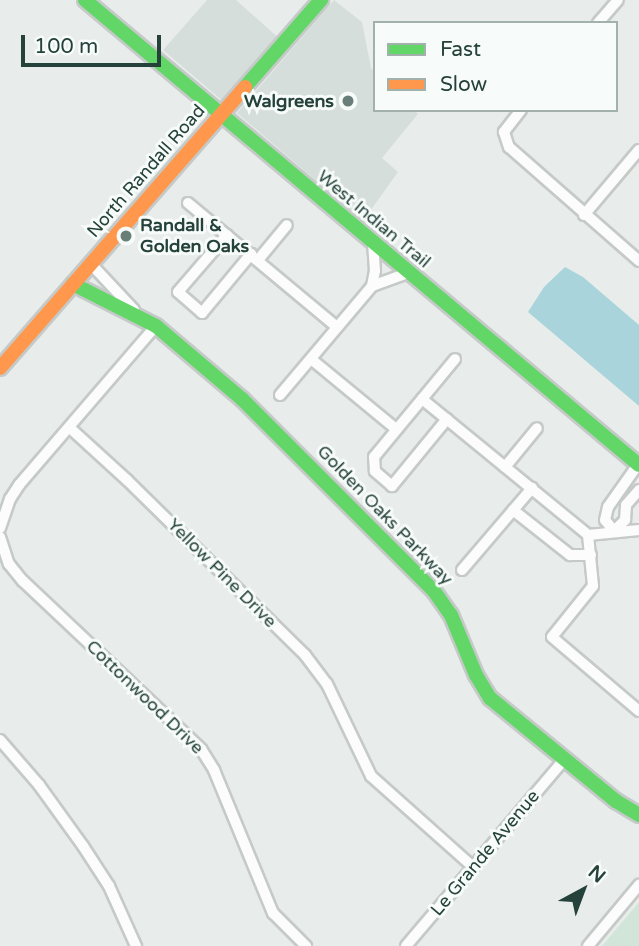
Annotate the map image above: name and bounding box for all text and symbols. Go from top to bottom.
scale bar [24,21,164,65]
legend [373,21,618,112]
text: 100 m [34,34,98,59]
text: Fast [440,37,481,62]
text: Slow [440,72,487,97]
place label: Walgreens [244,90,334,112]
marker: Walgreens [340,93,356,109]
street label: North Randall Road [82,100,210,242]
street label: West Indian Trail [313,165,435,273]
place label: Randall & Golden Oaks [140,215,249,258]
marker: Randall & Golden Oaks [118,228,134,244]
street label: Golden Oaks Parkway [313,441,457,589]
street label: Yellow Pine Drive [163,514,281,632]
street label: Cottonwood Drive [82,635,208,759]
street label: Le Grande Avenue [426,786,544,920]
north arrow [548,855,618,925]
text: N [584,861,610,887]

